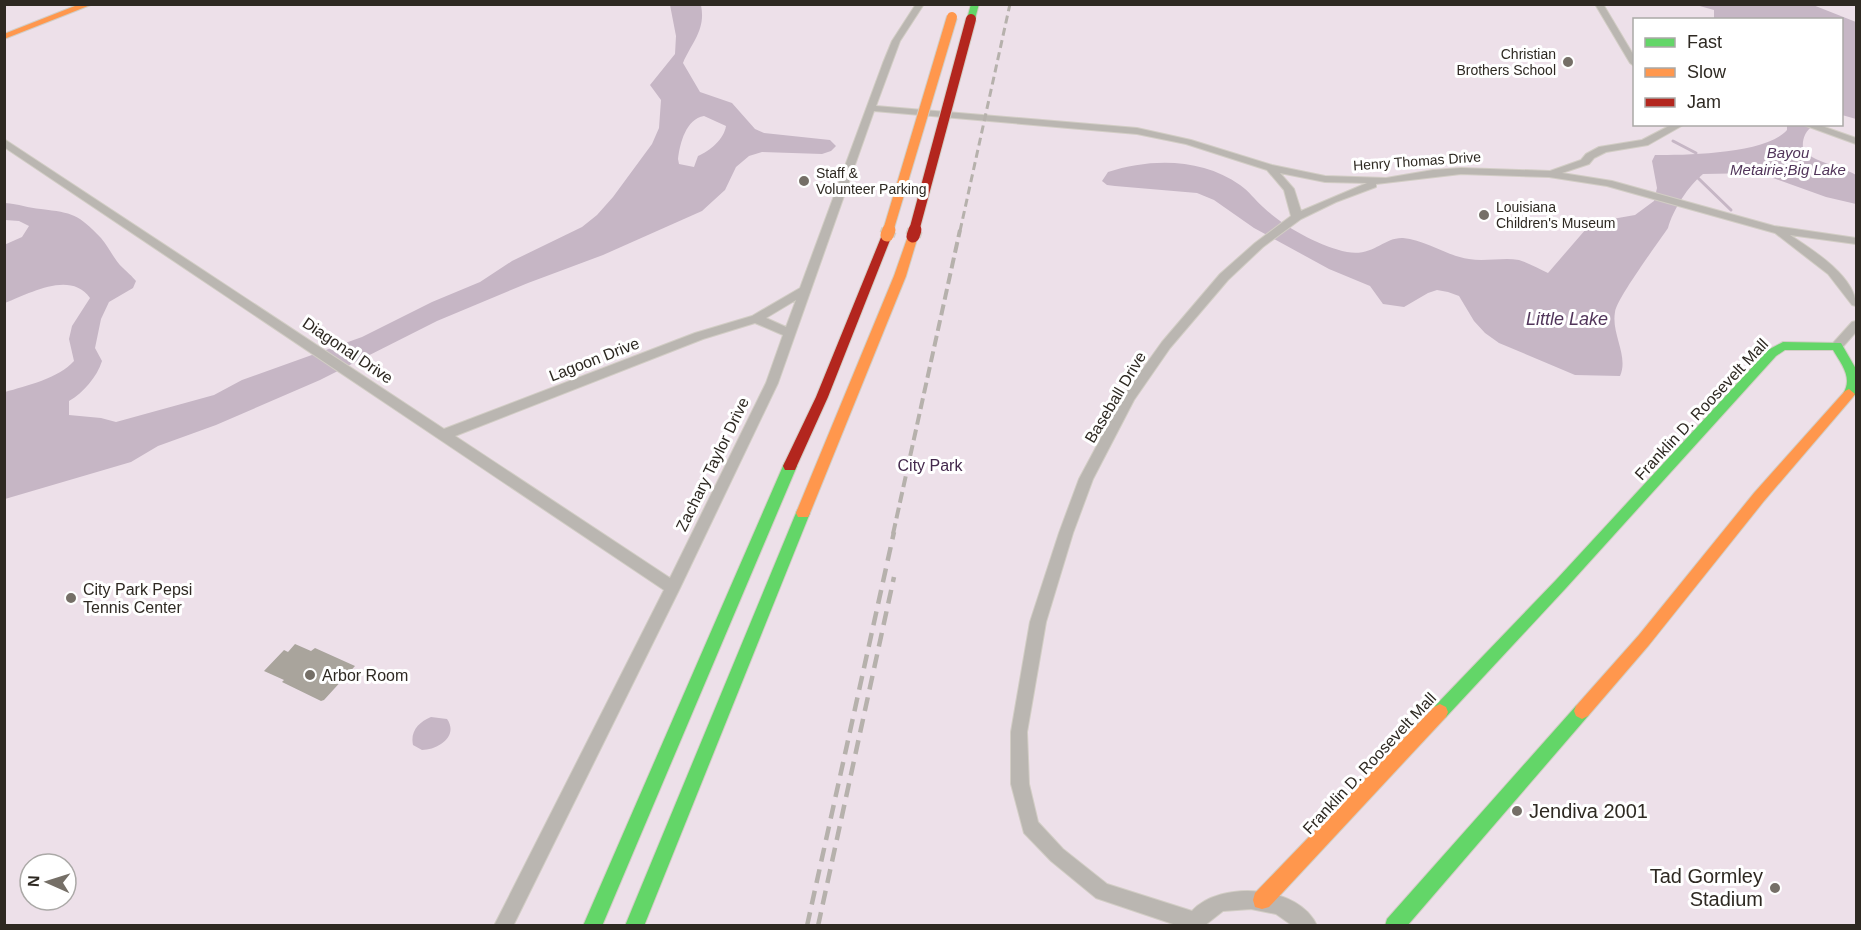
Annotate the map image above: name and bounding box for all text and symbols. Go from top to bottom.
legend [1633,18,1843,126]
text: Fast [1687,32,1722,52]
place label: Christian Brothers School [1456,46,1556,78]
marker: Christian Brothers School [1561,55,1575,69]
text: Slow [1687,62,1727,82]
text: Jam [1687,92,1721,112]
water label: Bayou Metairie;Big Lake [1730,144,1846,178]
street label: Henry Thomas Drive [1353,149,1482,173]
place label: Staff & Volunteer Parking [816,165,927,197]
marker: Staff & Volunteer Parking [797,174,811,188]
place label: Louisiana Children's Museum [1496,199,1615,231]
marker: Louisiana Children's Museum [1477,208,1491,222]
water label: Little Lake [1526,309,1608,329]
street label: Diagonal Drive [299,314,396,387]
street label: Lagoon Drive [547,334,642,384]
street label: Franklin D. Roosevelt Mall [1631,335,1771,483]
street label: Baseball Drive [1082,349,1149,446]
street label: Zachary Taylor Drive [673,395,752,534]
park label: City Park [898,457,963,474]
place label: City Park Pepsi Tennis Center [83,581,192,616]
marker: City Park Pepsi Tennis Center [64,591,78,605]
place label: Arbor Room [322,667,408,684]
marker: Arbor Room [303,668,317,682]
street label: Franklin D. Roosevelt Mall [1299,689,1439,837]
place label: Jendiva 2001 [1529,800,1648,822]
marker: Jendiva 2001 [1510,804,1524,818]
north arrow [18,852,78,912]
place label: Tad Gormley Stadium [1650,865,1763,910]
text: N [25,875,42,887]
marker: Tad Gormley Stadium [1768,881,1782,895]

